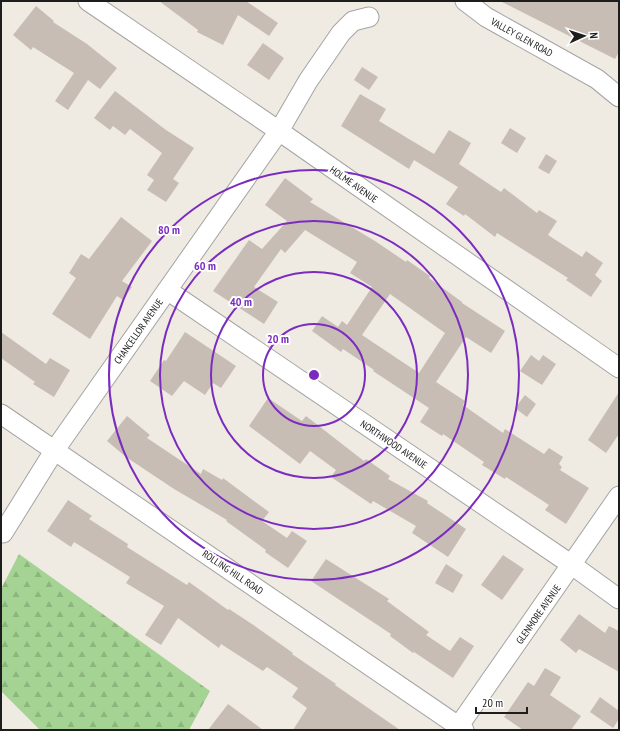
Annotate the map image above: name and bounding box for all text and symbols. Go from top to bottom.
street label: VALLEY GLEN ROAD [488,15,555,60]
north arrow [564,16,604,56]
text: N [587,32,601,39]
street label: HOLME AVENUE [327,163,380,206]
text: 80 m [158,222,180,237]
text: 60 m [194,258,216,273]
text: 40 m [230,294,252,309]
street label: CHANCELLOR AVENUE [111,296,166,367]
text: 20 m [267,331,289,346]
centre of rings [307,368,321,382]
street label: NORTHWOOD AVENUE [358,417,430,472]
street label: ROLLING HILL ROAD [200,547,266,598]
street label: GLENMORE AVENUE [513,582,564,647]
scale bar [476,689,527,715]
text: 20 m [482,695,503,710]

